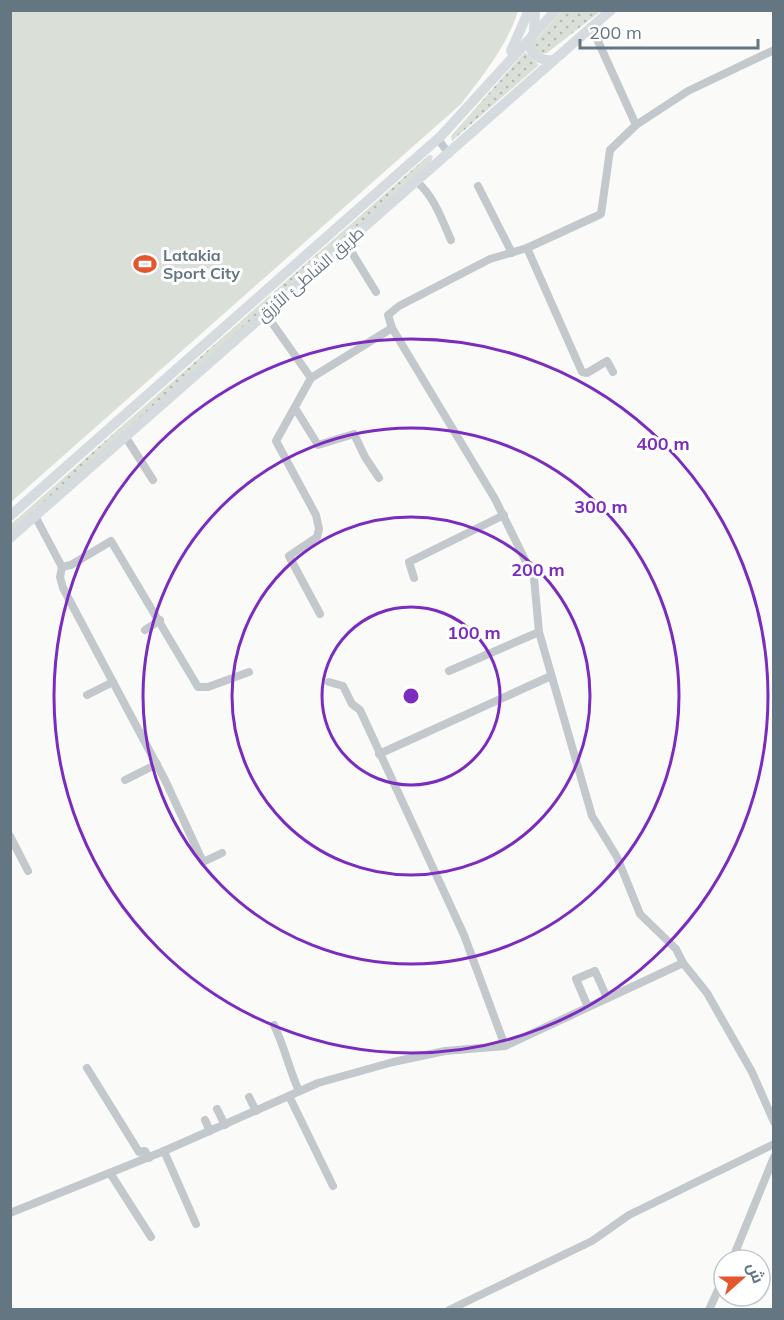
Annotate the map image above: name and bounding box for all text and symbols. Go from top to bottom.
scale bar [580,12,758,50]
text: 200 m [589,21,642,44]
street label: طريق الشاطئ الأزرق [253,222,368,327]
place label: Latakia Sport City [163,245,240,283]
sports icon: Latakia Sport City [132,251,158,277]
text: 400 m [636,432,690,455]
text: 300 m [574,495,628,518]
text: 200 m [511,558,565,581]
text: 100 m [447,621,501,644]
centre of rings [401,686,421,706]
north arrow [712,1248,772,1308]
text: ش [743,1259,769,1286]

